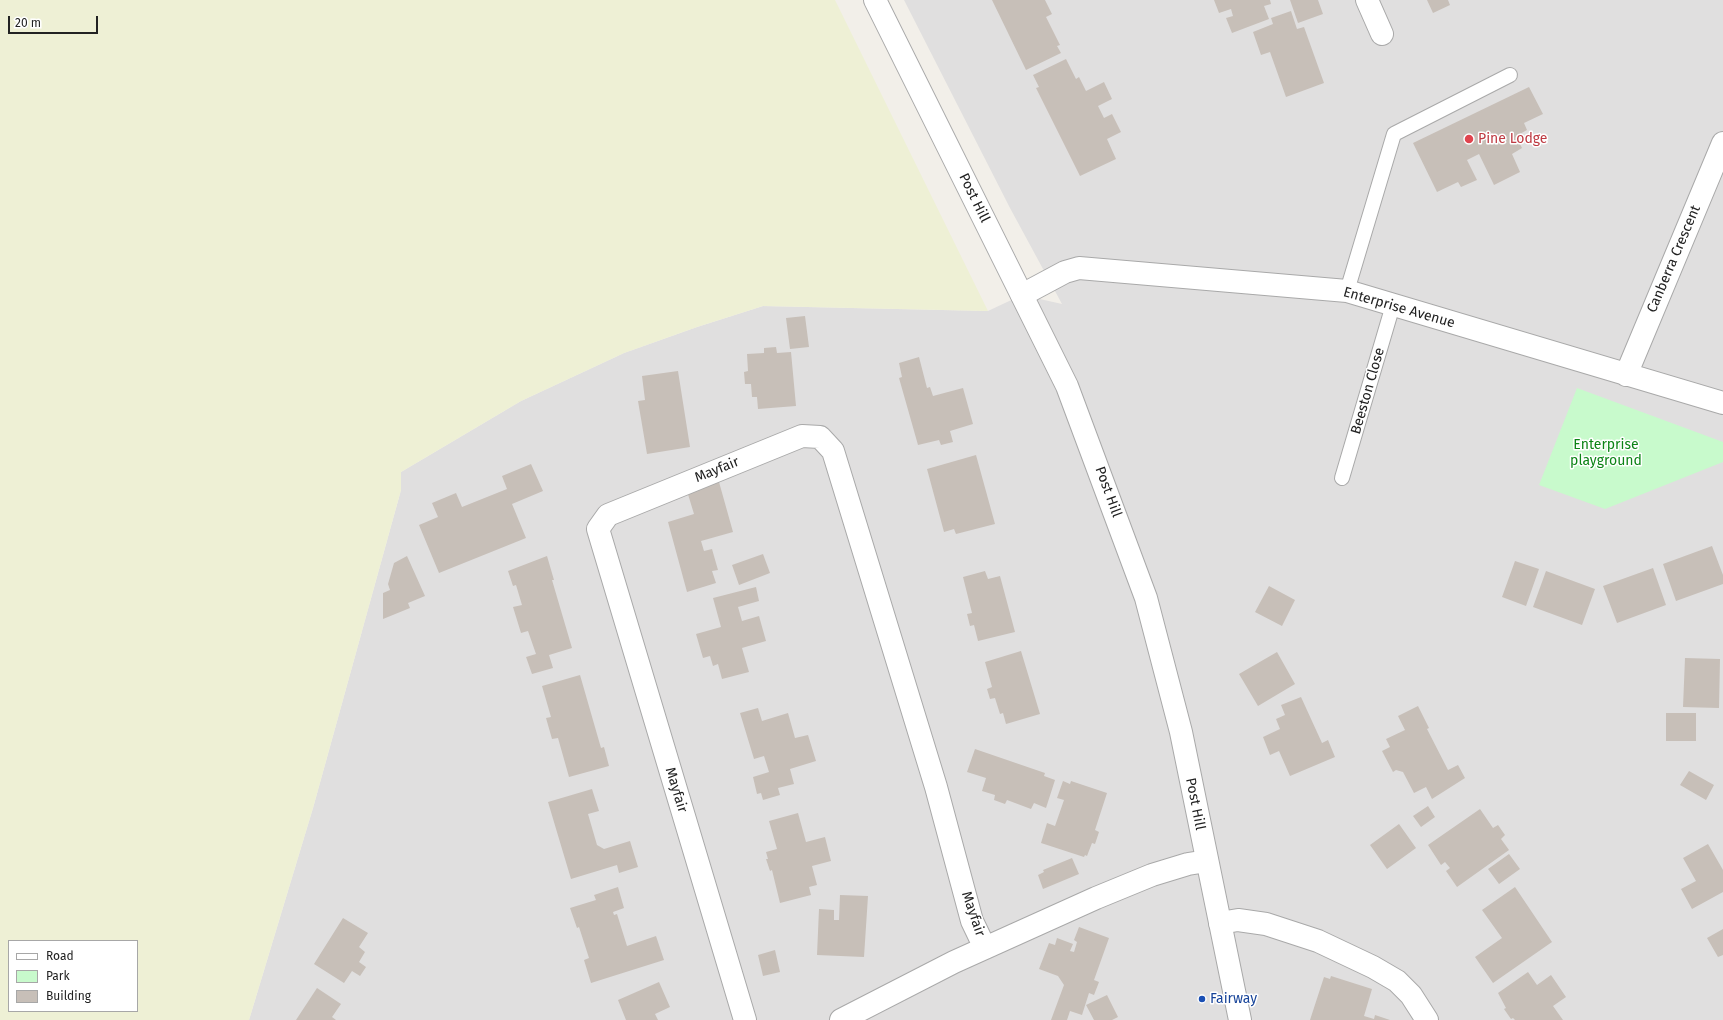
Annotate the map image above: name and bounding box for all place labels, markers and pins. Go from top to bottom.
place label: Pine Lodge [1478,131,1547,147]
marker: Pine Lodge [1463,133,1475,145]
place label: Fairway [1210,991,1257,1007]
marker: Fairway [1197,994,1207,1004]

